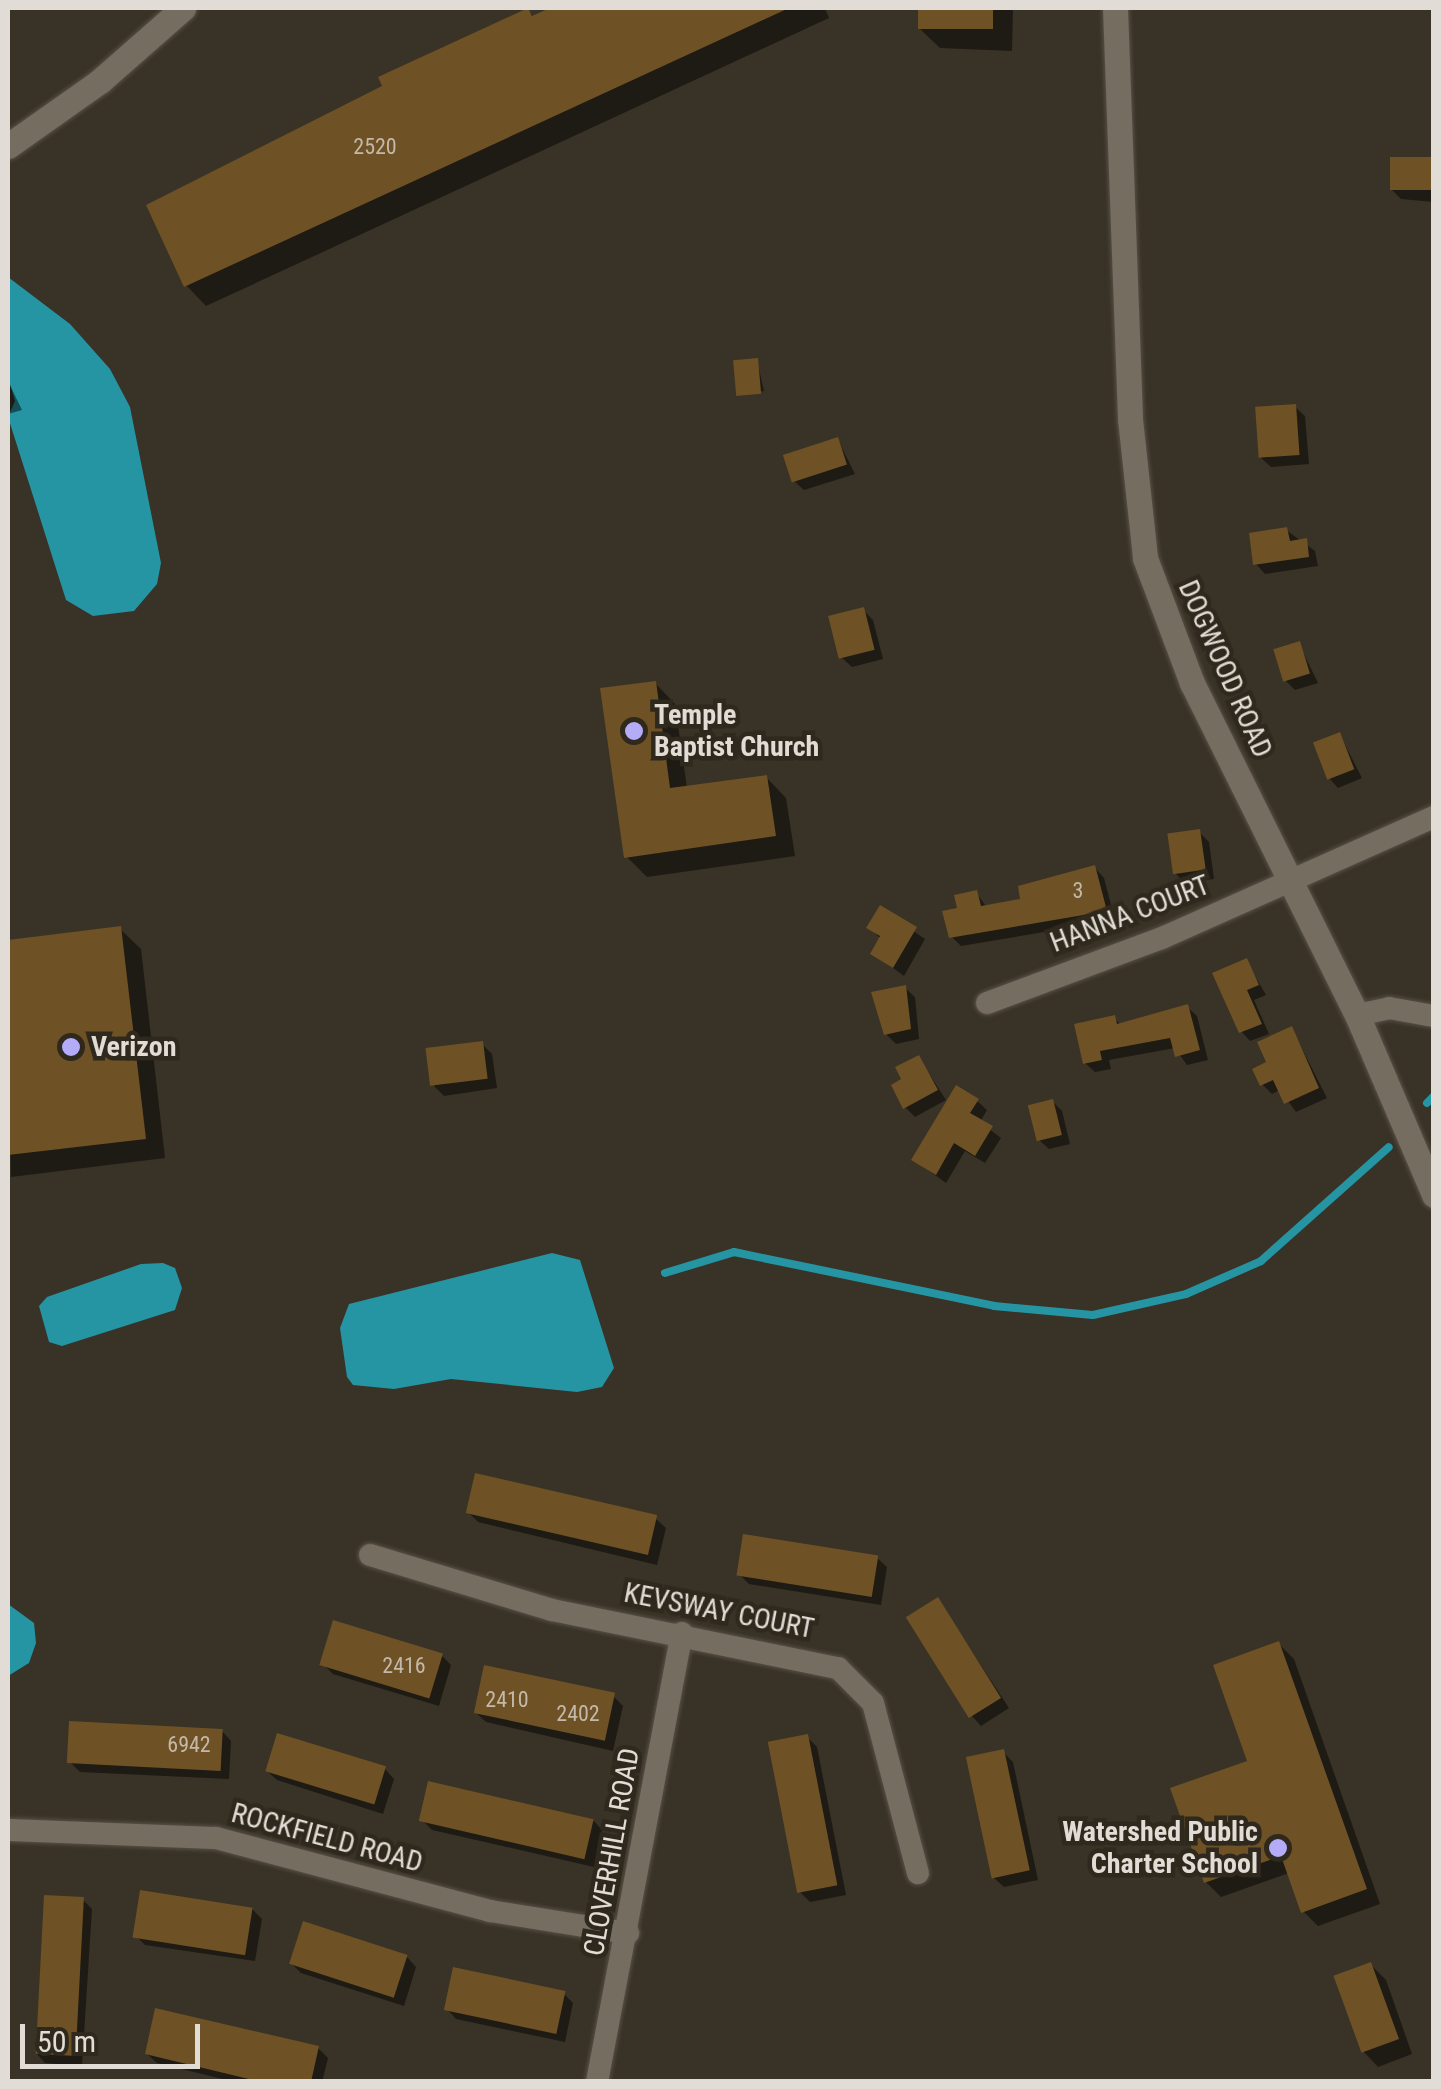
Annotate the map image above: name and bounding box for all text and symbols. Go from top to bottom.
house number: 2520 [353,134,397,160]
street label: DOGWOOD ROAD [1171,575,1279,763]
place label: Temple Baptist Church [654,698,819,764]
marker: Temple Baptist Church [623,720,645,742]
street label: HANNA COURT [1046,868,1214,960]
house number: 3 [1073,878,1083,904]
place label: Verizon [91,1030,176,1064]
marker: Verizon [60,1036,82,1058]
street label: KEVSWAY COURT [621,1576,817,1646]
house number: 2416 [382,1653,426,1679]
house number: 2410 [485,1687,529,1713]
house number: 2402 [556,1701,600,1727]
house number: 6942 [167,1732,211,1758]
street label: CLOVERHILL ROAD [577,1746,647,1958]
street label: ROCKFIELD ROAD [228,1796,426,1880]
place label: Watershed Public Charter School [1062,1815,1258,1881]
marker: Watershed Public Charter School [1267,1837,1289,1859]
scale bar [25,2004,205,2066]
text: 50 m [37,2024,96,2059]

